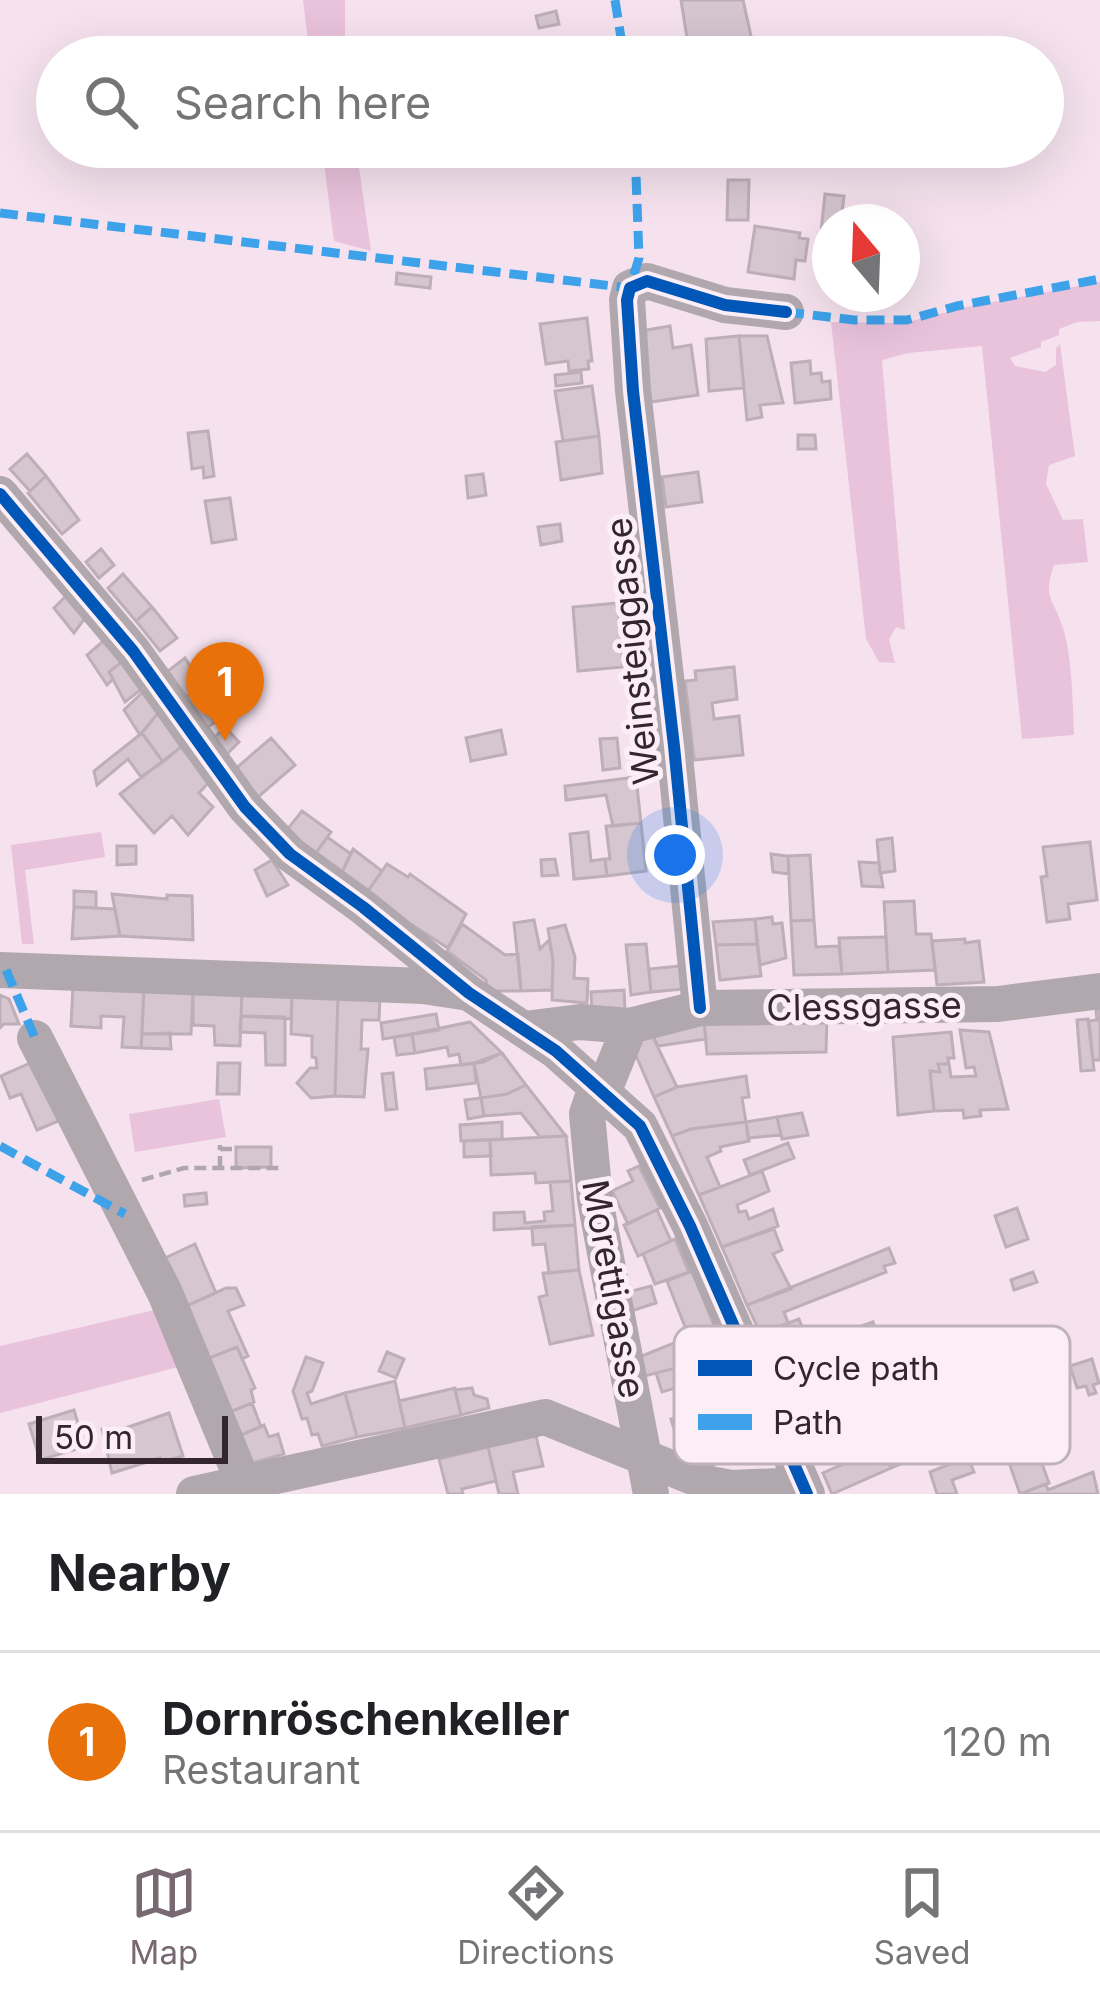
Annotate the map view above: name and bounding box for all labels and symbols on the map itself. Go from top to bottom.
north arrow [812,204,920,312]
street label: Weinsteiggasse [596,515,668,787]
pin: 1 [186,642,264,741]
your location [645,825,705,885]
street label: Clessgasse [766,982,962,1030]
street label: Morettigasse [573,1176,655,1402]
legend [674,1326,1070,1464]
text: Cycle path [773,1348,940,1388]
text: Path [773,1402,843,1442]
scale bar [36,1410,228,1463]

